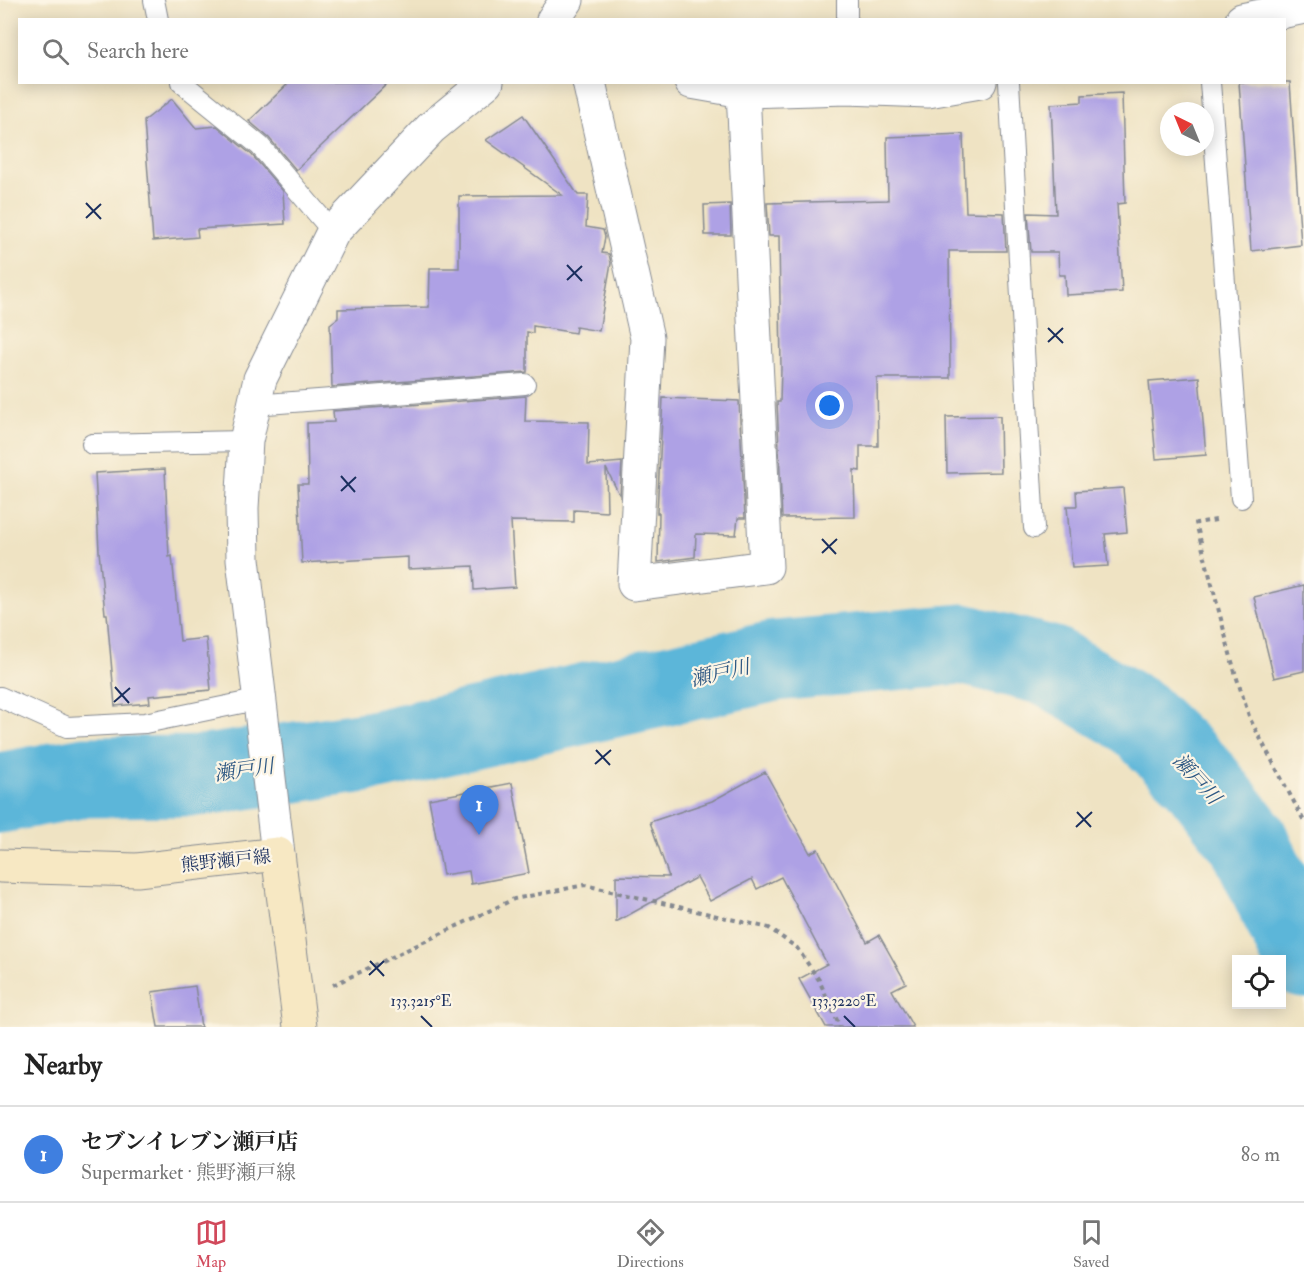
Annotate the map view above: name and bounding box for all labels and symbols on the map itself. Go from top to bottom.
north arrow [1160,102,1214,156]
your location [815,391,844,420]
water label: 瀬戸川 [688,654,754,692]
water label: 瀬戸川 [1168,748,1228,811]
water label: 瀬戸川 [213,753,277,787]
pin: 1 [460,786,498,835]
street label: 熊野瀬戸線 [180,845,272,877]
text: 133.3215°E [390,992,452,1011]
text: 133.3220°E [812,992,876,1011]

